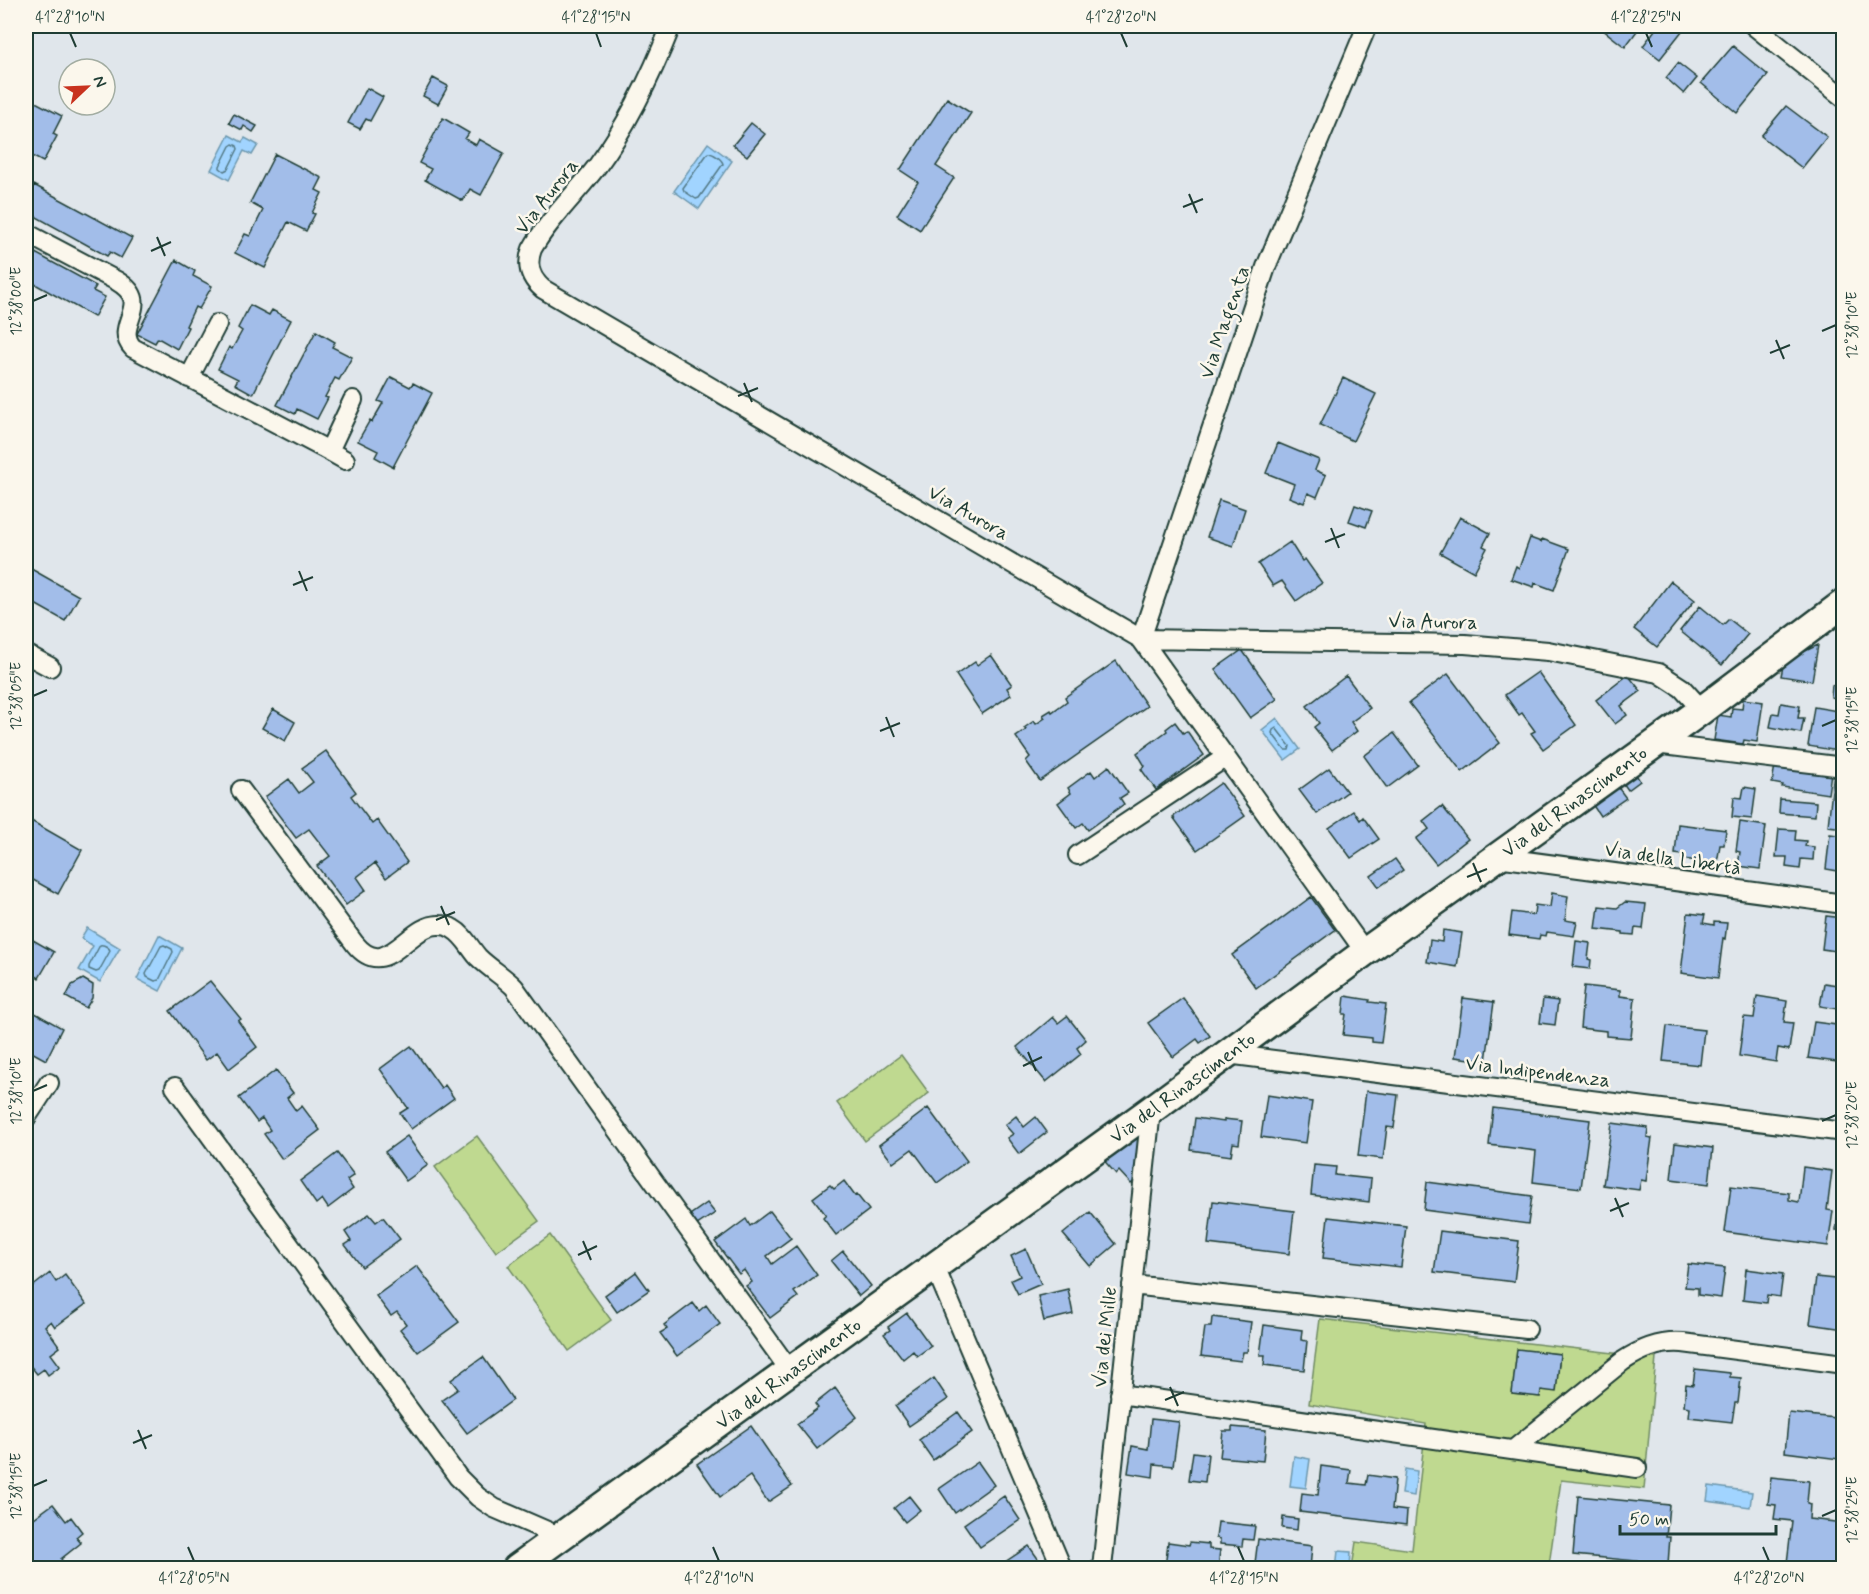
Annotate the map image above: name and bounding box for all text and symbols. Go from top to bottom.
text: 41°28'10"N [35,8,105,28]
text: 41°28'15"N [561,8,631,28]
text: 41°28'20"N [1086,8,1156,28]
text: 41°28'25"N [1611,8,1681,28]
north arrow [57,57,117,117]
text: N [88,73,111,91]
street label: Via Aurora [509,153,585,240]
street label: Via Magenta [1194,262,1259,383]
text: 12°38'00"E [7,266,27,336]
text: 12°38'10"E [1843,291,1863,359]
street label: Via Aurora [923,479,1014,547]
street label: Via Aurora [1388,608,1478,637]
text: 12°38'05"E [7,662,27,730]
text: 12°38'15"E [1843,686,1863,753]
street label: Via del Rinascimento [1496,740,1653,864]
street label: Via della Libertà [1603,837,1743,882]
street label: Via del Rinascimento [1104,1026,1261,1150]
street label: Via Indipendenza [1464,1050,1612,1095]
text: 12°38'10"E [7,1057,27,1125]
text: 12°38'20"E [1843,1081,1863,1149]
street label: Via dei Mille [1087,1285,1124,1389]
street label: Via del Rinascimento [710,1312,867,1436]
text: 12°38'15"E [7,1452,27,1519]
text: 12°38'25"E [1843,1476,1863,1544]
scale bar [1620,1498,1776,1536]
text: 50 m [1629,1508,1669,1532]
text: 41°28'05"N [159,1569,229,1589]
text: 41°28'10"N [684,1569,754,1589]
text: 41°28'15"N [1209,1569,1279,1589]
text: 41°28'20"N [1734,1569,1804,1589]

